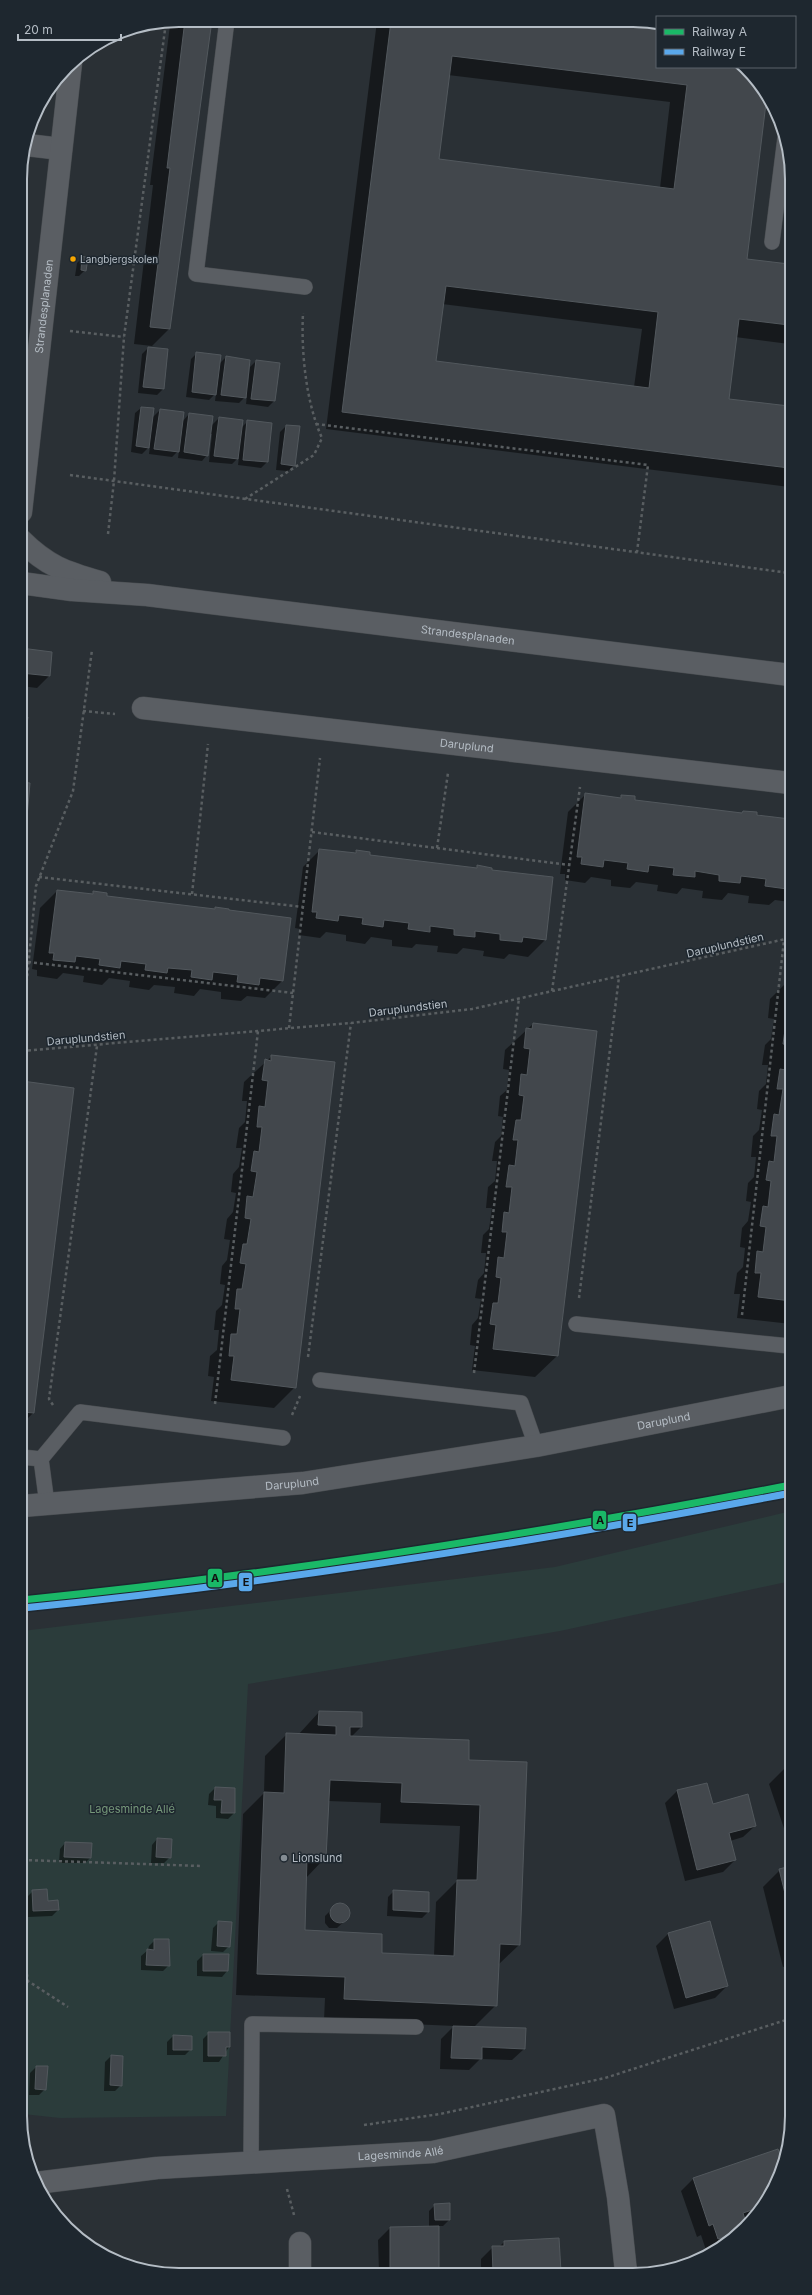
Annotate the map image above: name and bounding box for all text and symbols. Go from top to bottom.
scale bar [18,16,121,42]
legend [656,16,796,68]
text: 20 m [24,22,53,37]
text: Railway A [692,24,747,39]
text: Railway E [692,44,746,59]
place label: Langbjergskolen [80,253,158,265]
marker: Langbjergskolen [68,254,78,264]
street label: Strandesplanaden [32,259,56,354]
street label: Strandesplanaden [420,622,516,648]
street label: Daruplund [439,735,494,756]
street label: Daruplundstien [685,929,765,961]
street label: Daruplundstien [368,996,448,1020]
street label: Daruplundstien [46,1028,126,1048]
street label: Daruplund [636,1409,692,1433]
street label: Daruplund [265,1474,320,1493]
line badge: A [592,1510,607,1530]
text: A [596,1513,604,1527]
line badge: E [622,1513,637,1532]
text: E [627,1516,634,1530]
line badge: A [207,1568,223,1588]
text: A [211,1571,219,1585]
line badge: E [238,1572,253,1592]
text: E [243,1575,250,1589]
park label: Lagesminde Allé [89,1802,175,1816]
place label: Lionslund [292,1851,342,1865]
marker: Lionslund [279,1853,289,1863]
street label: Lagesminde Allé [357,2143,445,2163]

